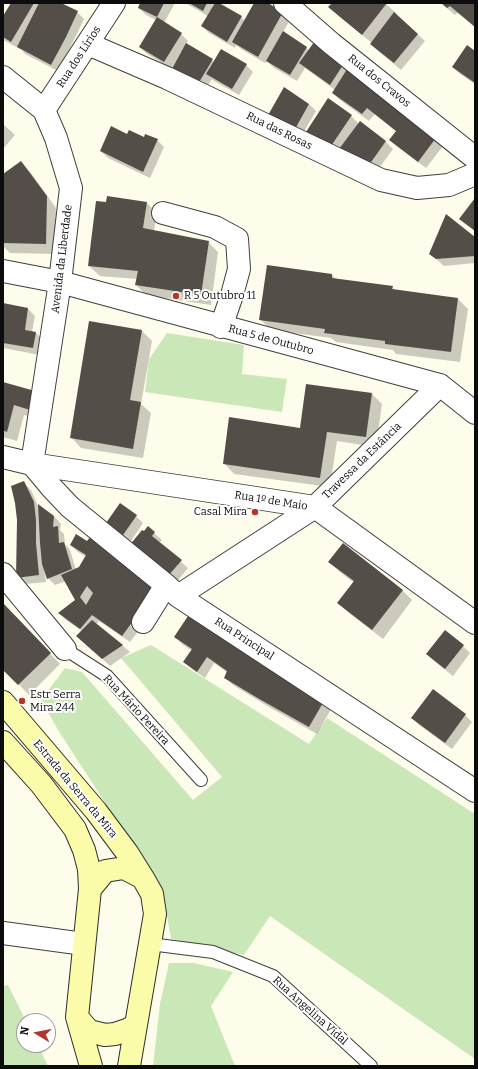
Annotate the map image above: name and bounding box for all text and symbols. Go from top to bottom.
street label: Rua dos Lírios [54,24,104,90]
street label: Rua dos Cravos [345,52,413,110]
street label: Rua das Rosas [244,109,314,153]
street label: Avenida da Liberdade [49,204,75,314]
place label: R 5 Outubro 11 [184,289,256,303]
marker: R 5 Outubro 11 [171,291,181,301]
street label: Rua 5 de Outubro [227,322,315,358]
street label: Travessa da Estância [320,420,404,502]
street label: Rua 1º de Maio [233,489,309,513]
place label: Casal Mira [194,505,247,519]
marker: Casal Mira [250,507,260,517]
street label: Rua Principal [212,615,276,663]
street label: Rua Mário Pereira [100,672,172,748]
place label: Estr Serra Mira 244 [30,688,81,714]
marker: Estr Serra Mira 244 [17,696,27,706]
street label: Estrada da Serra da Mira [30,737,120,841]
street label: Rua Angelina Vidal [270,974,350,1048]
north arrow [16,1013,56,1053]
text: N [18,1026,32,1036]

